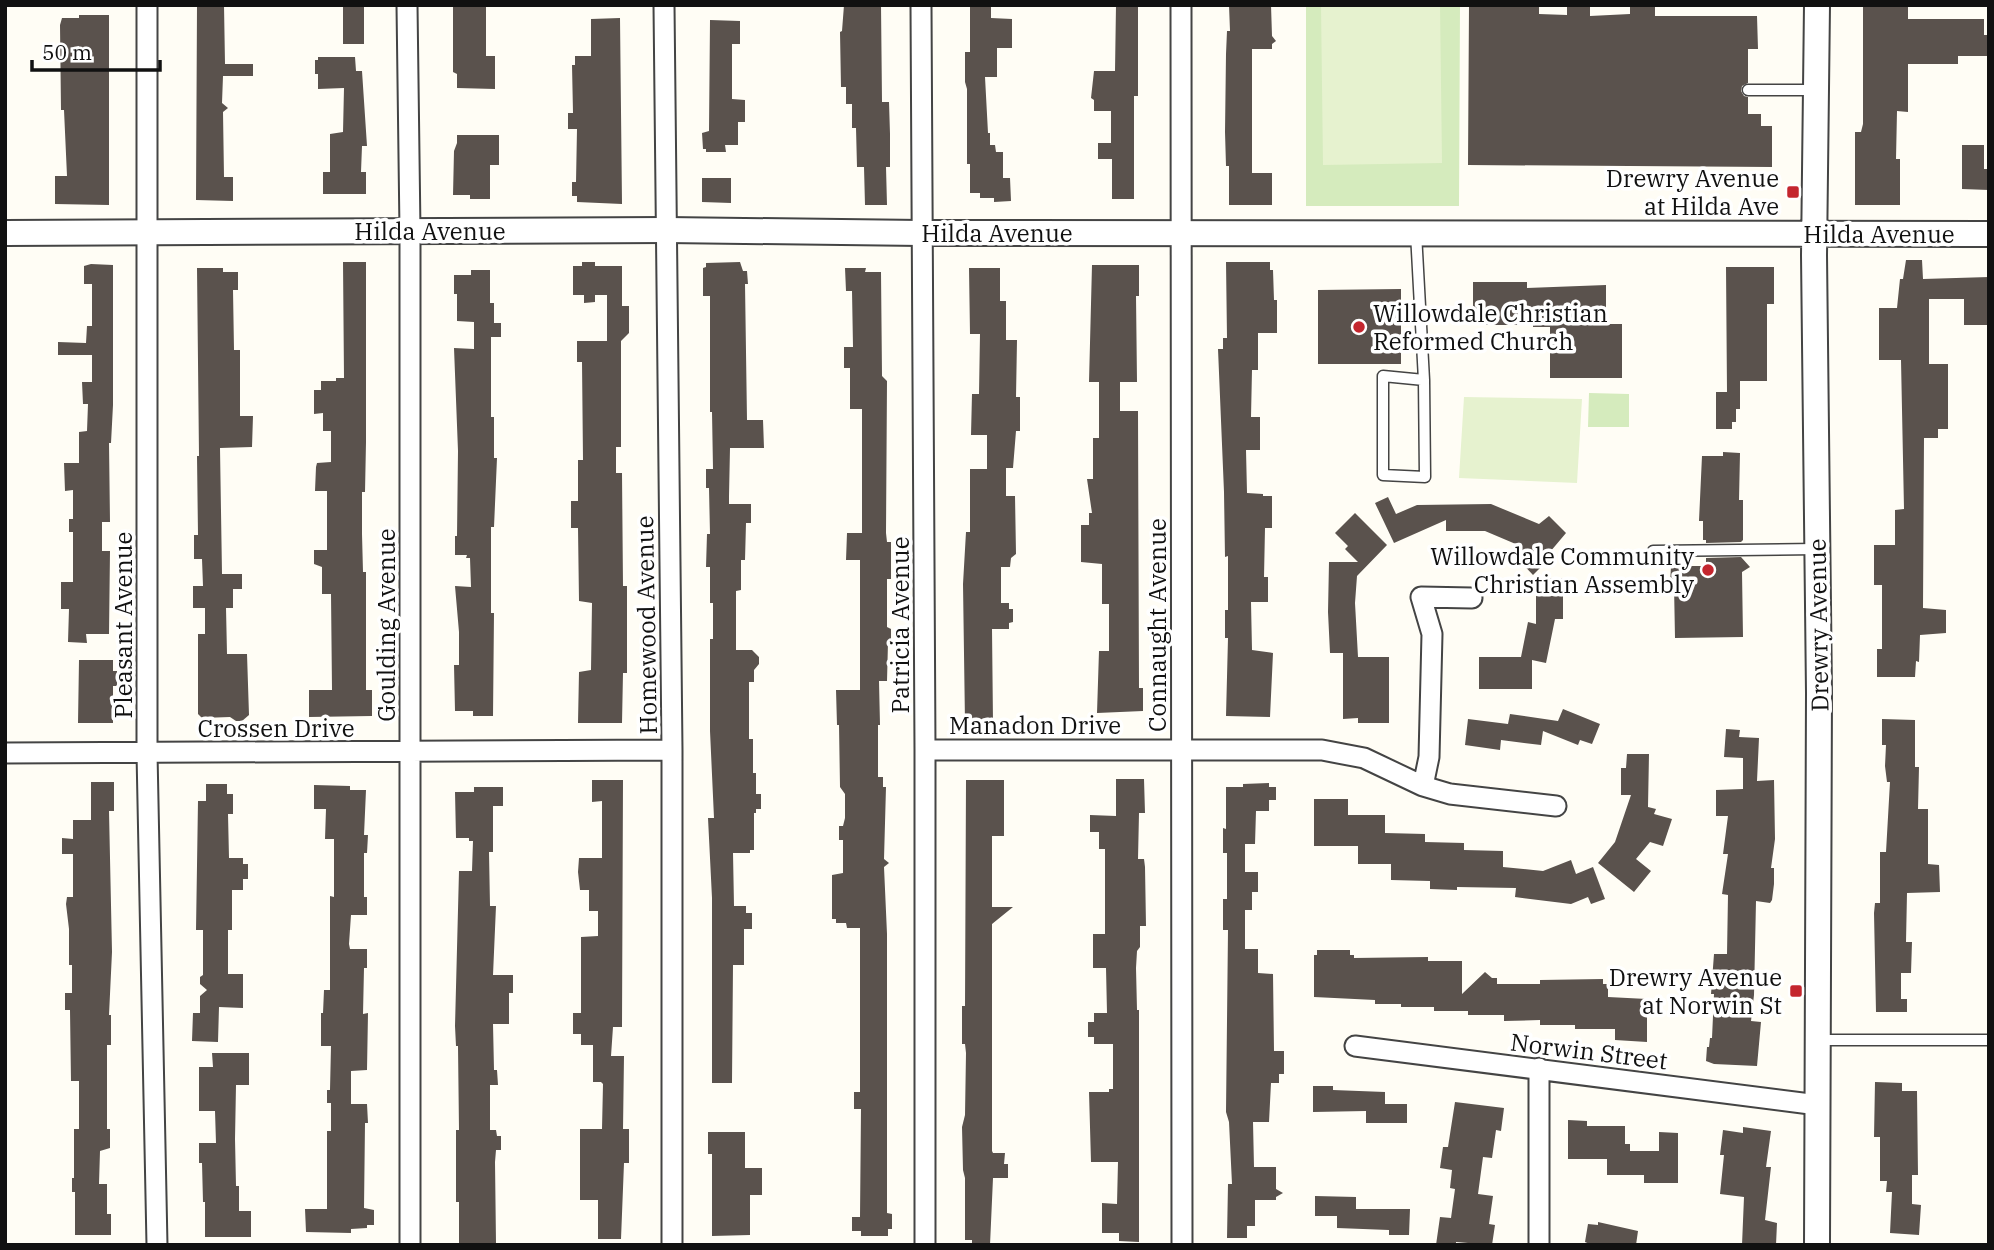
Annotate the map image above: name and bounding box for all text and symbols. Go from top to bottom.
scale bar [32,28,159,72]
text: 50 m [42,38,92,66]
place label: Drewry Avenue at Hilda Ave [1606,162,1779,222]
marker: Drewry Avenue at Hilda Ave [1785,184,1801,200]
street label: Hilda Avenue [354,215,506,247]
street label: Hilda Avenue [921,217,1073,249]
street label: Hilda Avenue [1803,218,1955,250]
place label: Willowdale Christian Reformed Church [1373,297,1608,357]
marker: Willowdale Christian Reformed Church [1351,319,1367,335]
street label: Homewood Avenue [628,515,664,735]
street label: Connaught Avenue [1141,518,1173,732]
street label: Goulding Avenue [370,528,402,722]
street label: Pleasant Avenue [107,532,139,718]
street label: Patricia Avenue [884,536,916,714]
street label: Drewry Avenue [1800,538,1836,712]
place label: Willowdale Community Christian Assembly [1430,540,1694,600]
marker: Willowdale Community Christian Assembly [1700,562,1716,578]
street label: Manadon Drive [949,709,1121,741]
street label: Crossen Drive [197,712,355,744]
place label: Drewry Avenue at Norwin St [1609,961,1782,1021]
marker: Drewry Avenue at Norwin St [1788,983,1804,999]
street label: Norwin Street [1509,1025,1669,1077]

